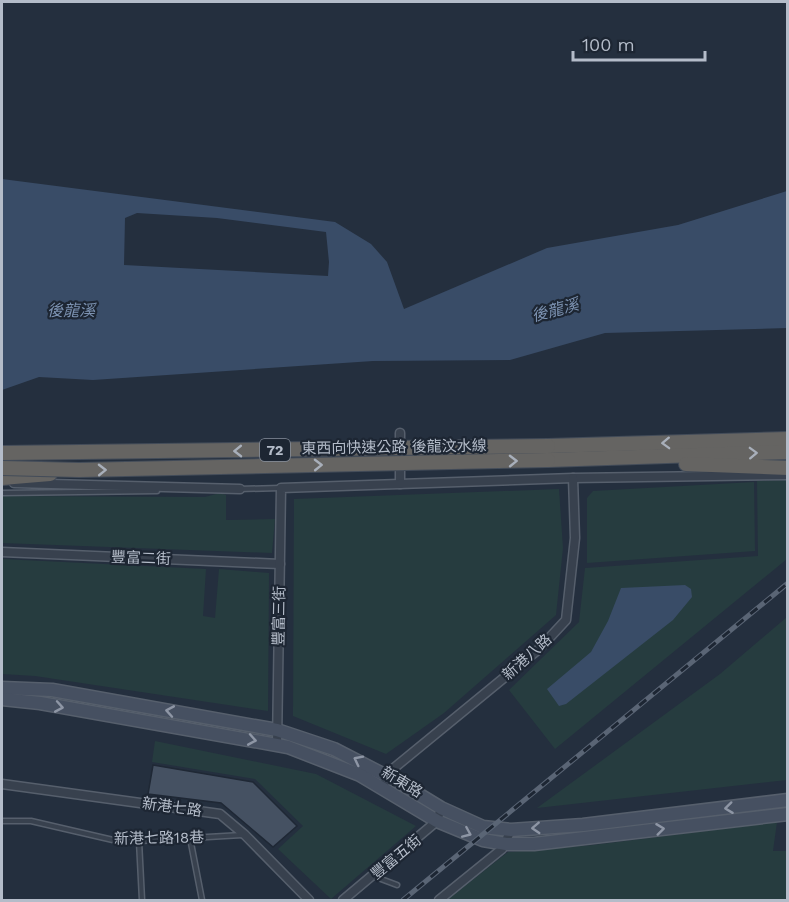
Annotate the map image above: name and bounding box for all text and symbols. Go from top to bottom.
scale bar [573,24,705,62]
text: 100 m [582,34,635,55]
water label: 後龍溪 [529,294,583,325]
water label: 後龍溪 [47,301,97,320]
street label: 東西向快速公路 後龍汶水線 [301,436,487,458]
one-way arrow [662,436,671,449]
road number: 72 [260,439,290,461]
one-way arrow [233,445,242,457]
one-way arrow [748,447,757,460]
one-way arrow [508,455,517,467]
one-way arrow [313,459,322,471]
one-way arrow [97,463,106,476]
street label: 豐富二街 [111,548,171,568]
street label: 豐富三街 [269,586,289,646]
street label: 新港八路 [499,630,555,684]
one-way arrow [54,700,64,713]
one-way arrow [165,705,175,718]
one-way arrow [246,733,256,746]
one-way arrow [353,756,364,768]
street label: 新東路 [378,763,426,801]
street label: 新港七路 [141,794,203,820]
one-way arrow [725,801,734,813]
one-way arrow [531,821,540,834]
one-way arrow [655,823,664,836]
one-way arrow [461,826,472,838]
street label: 新港七路18巷 [114,828,204,848]
street label: 豐富五街 [367,831,425,883]

